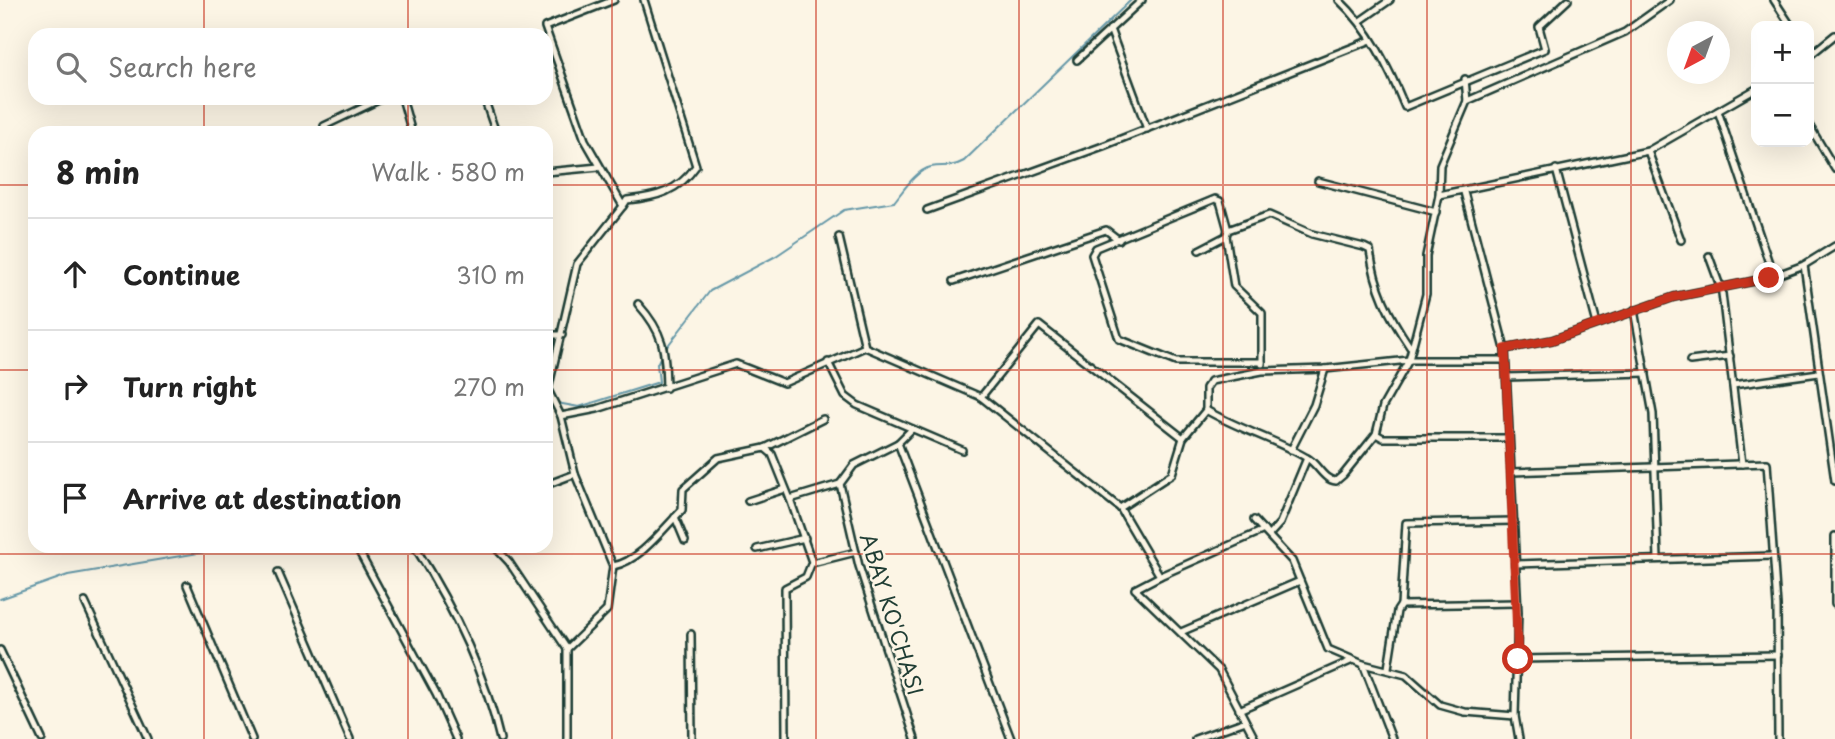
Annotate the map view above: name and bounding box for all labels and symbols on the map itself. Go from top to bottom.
north arrow [1667,21,1730,84]
route end [1753,262,1784,293]
street label: ABAY KO'CHASI [853,529,933,699]
route start [1502,643,1533,674]

